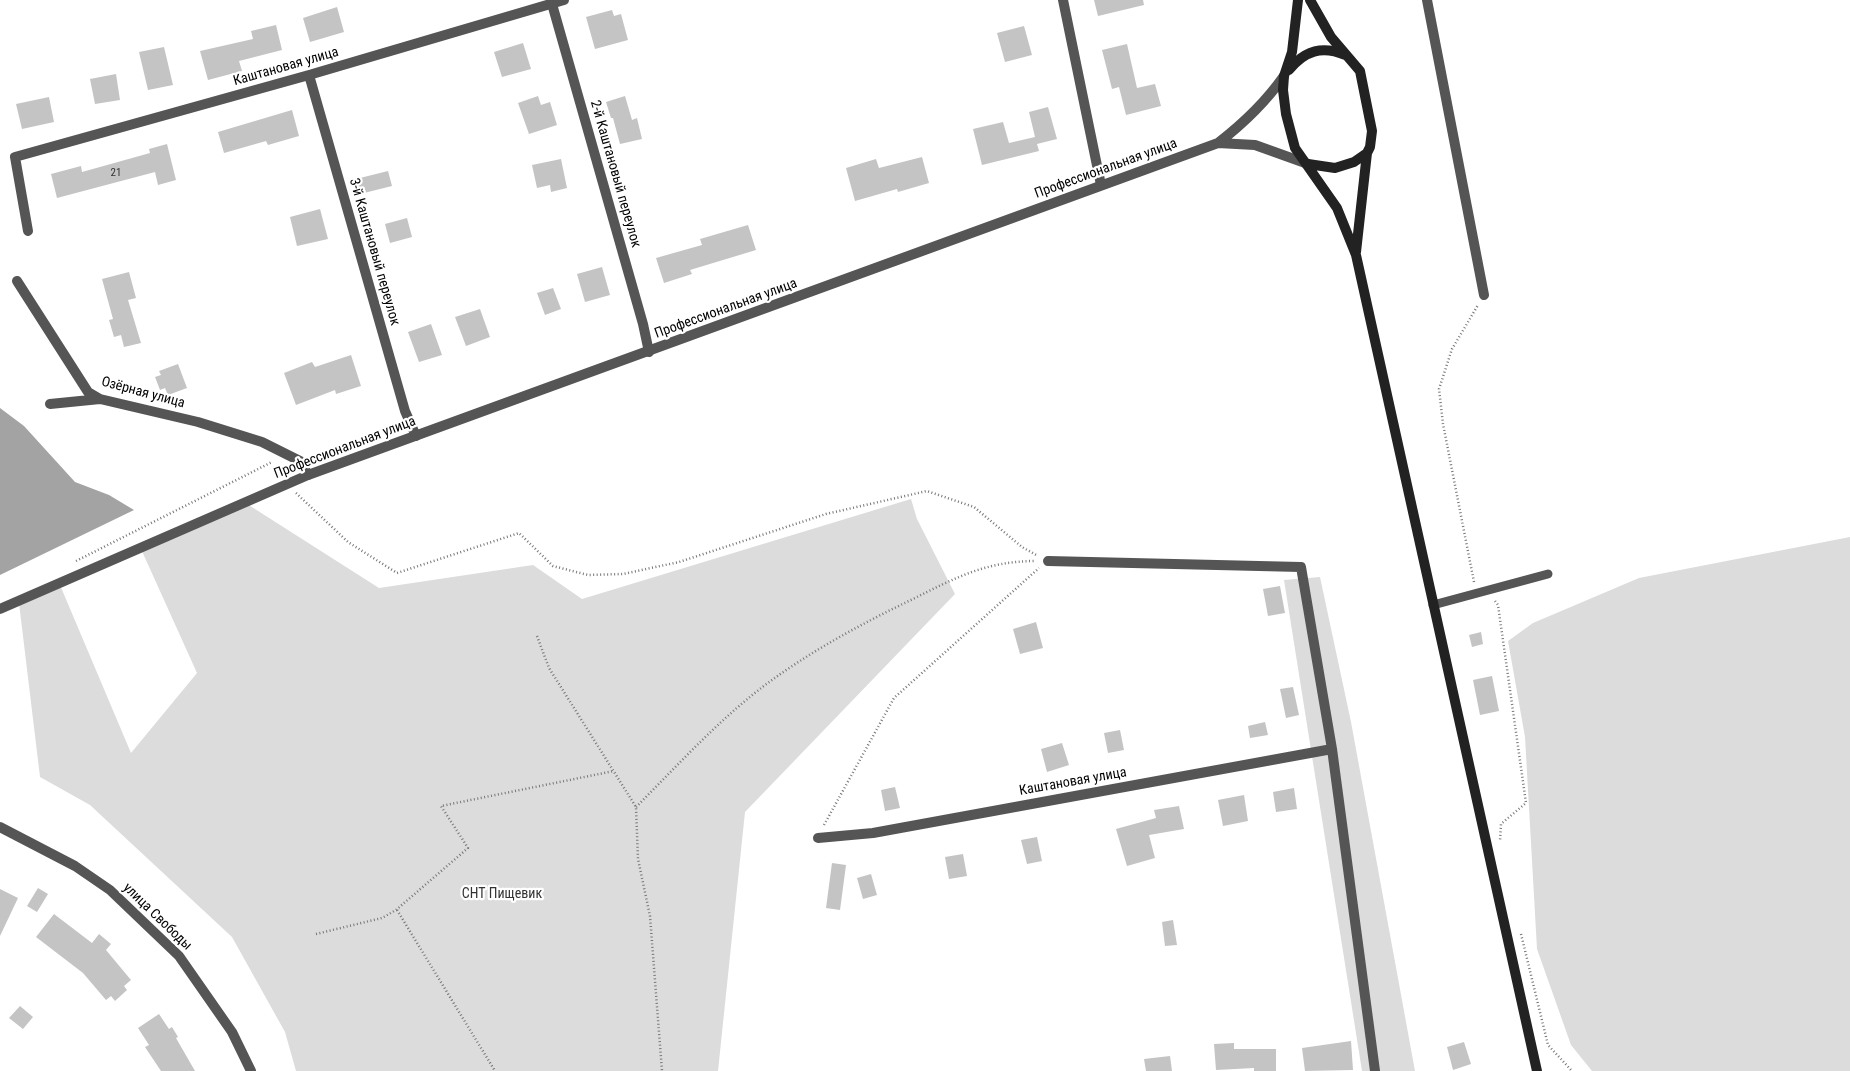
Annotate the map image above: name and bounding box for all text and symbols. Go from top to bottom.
street label: Каштановая улица [231,44,341,90]
street label: 2-й Каштановый переулок [586,98,644,250]
street label: Профессиональная улица [1032,135,1180,203]
house number: 21 [111,166,121,180]
street label: 3-й Каштановый переулок [345,176,403,328]
street label: Профессиональная улица [652,275,800,343]
street label: Озёрная улица [99,374,187,412]
street label: Профессиональная улица [272,413,418,483]
street label: Каштановая улица [1018,764,1128,800]
street label: улица Свободы [119,880,195,954]
park label: СНТ Пищевик [462,886,542,902]

